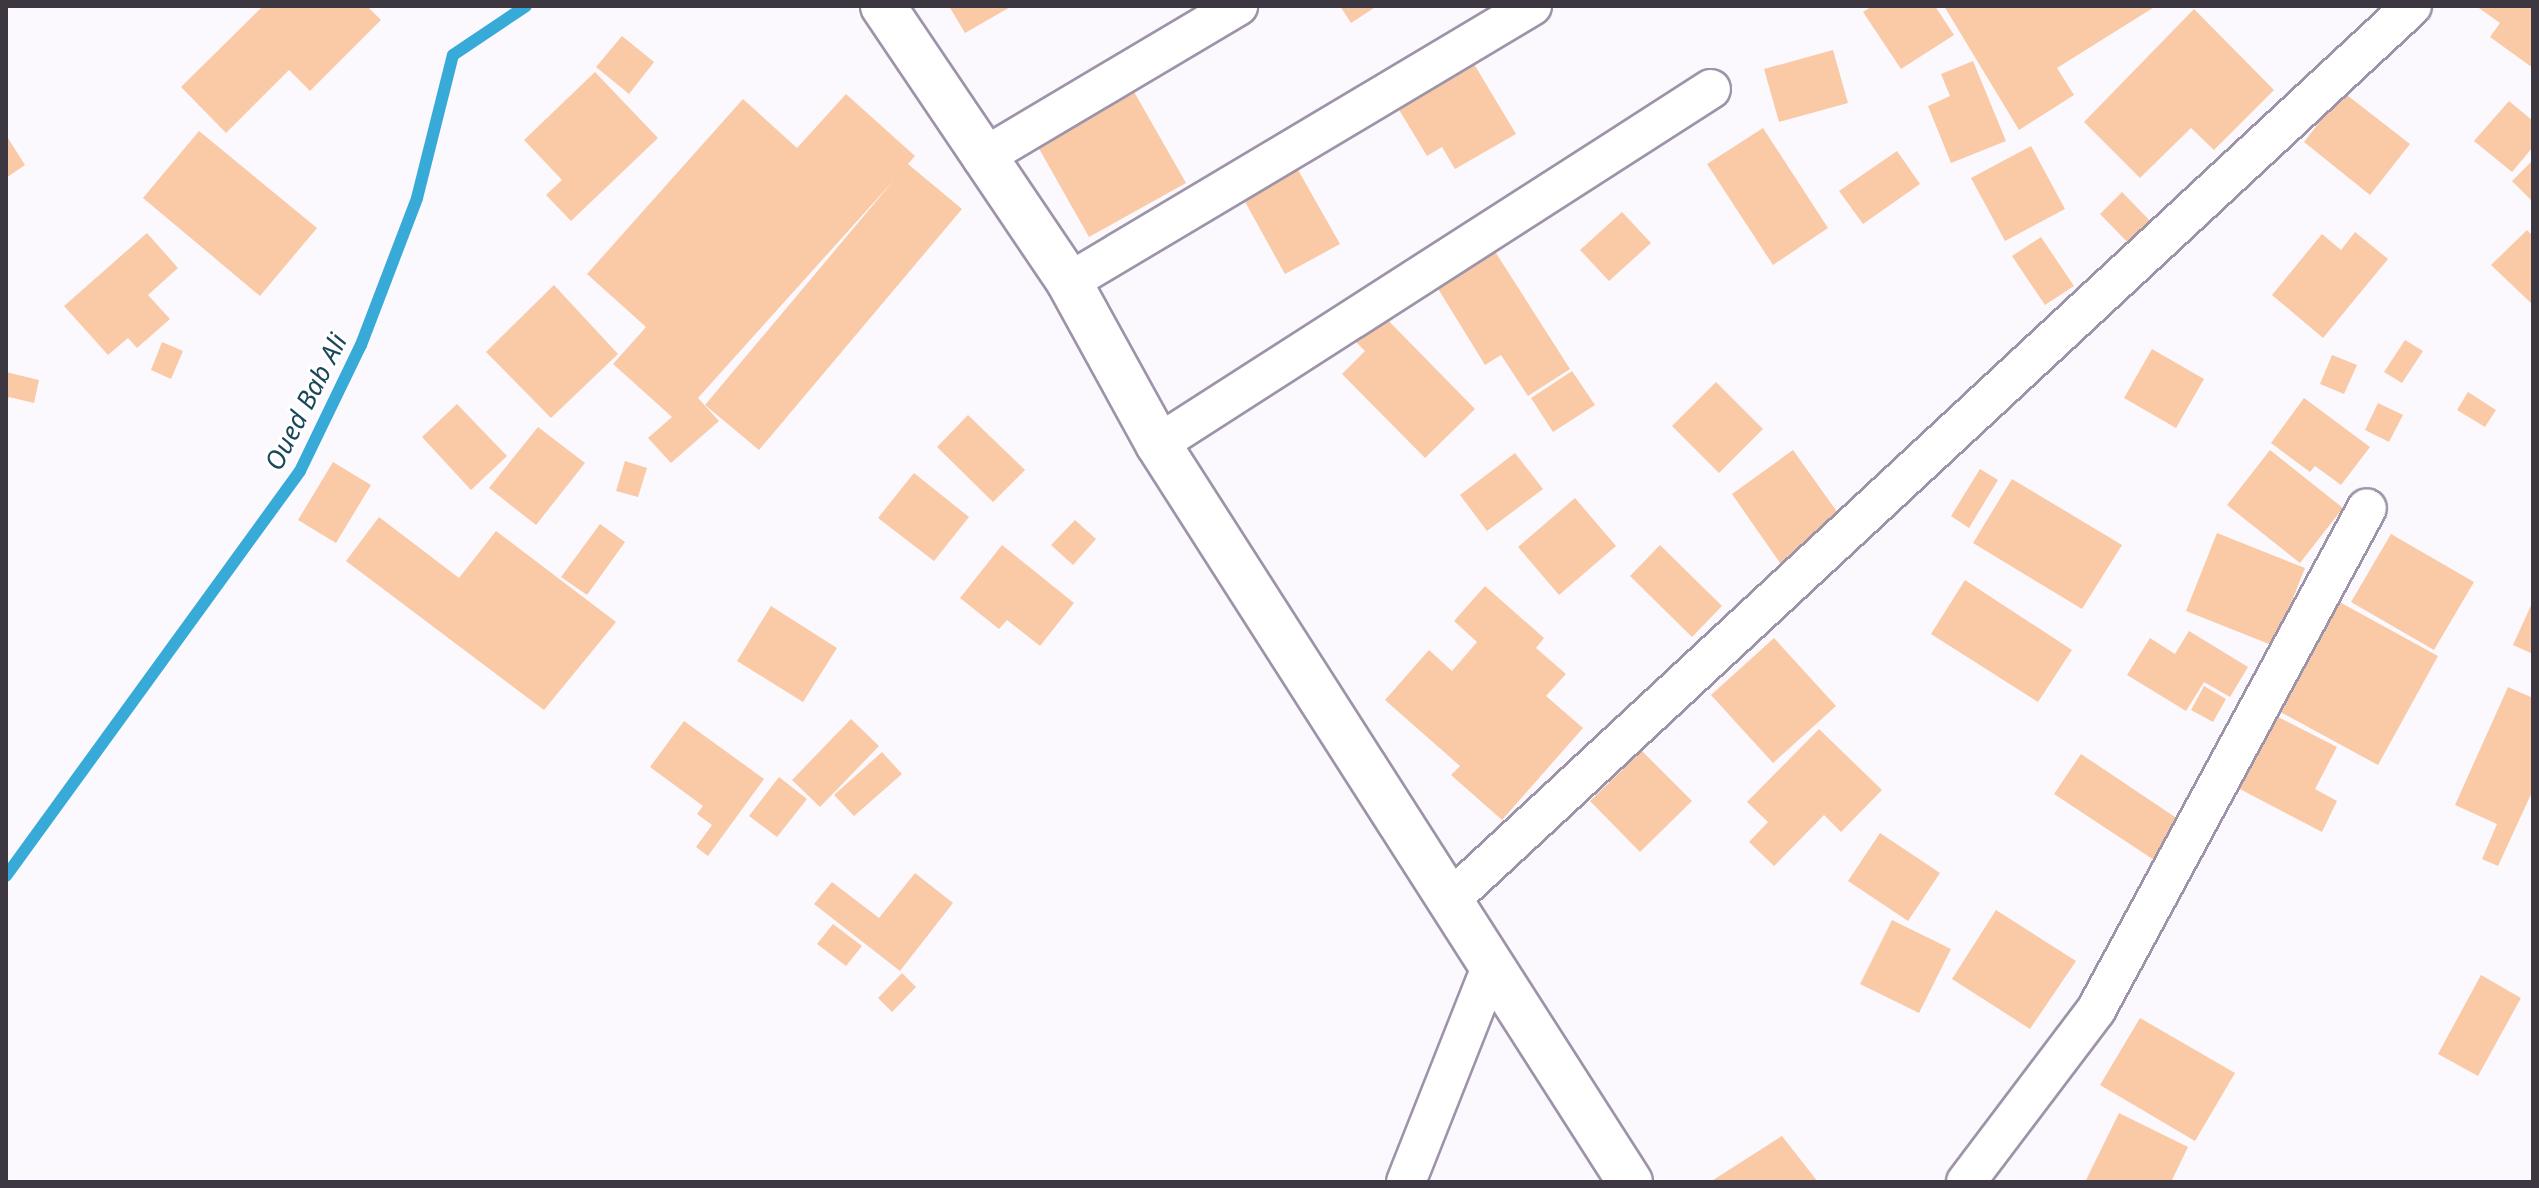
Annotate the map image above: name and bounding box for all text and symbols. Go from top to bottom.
water label: Oued Bab Ali [258,329,354,475]

